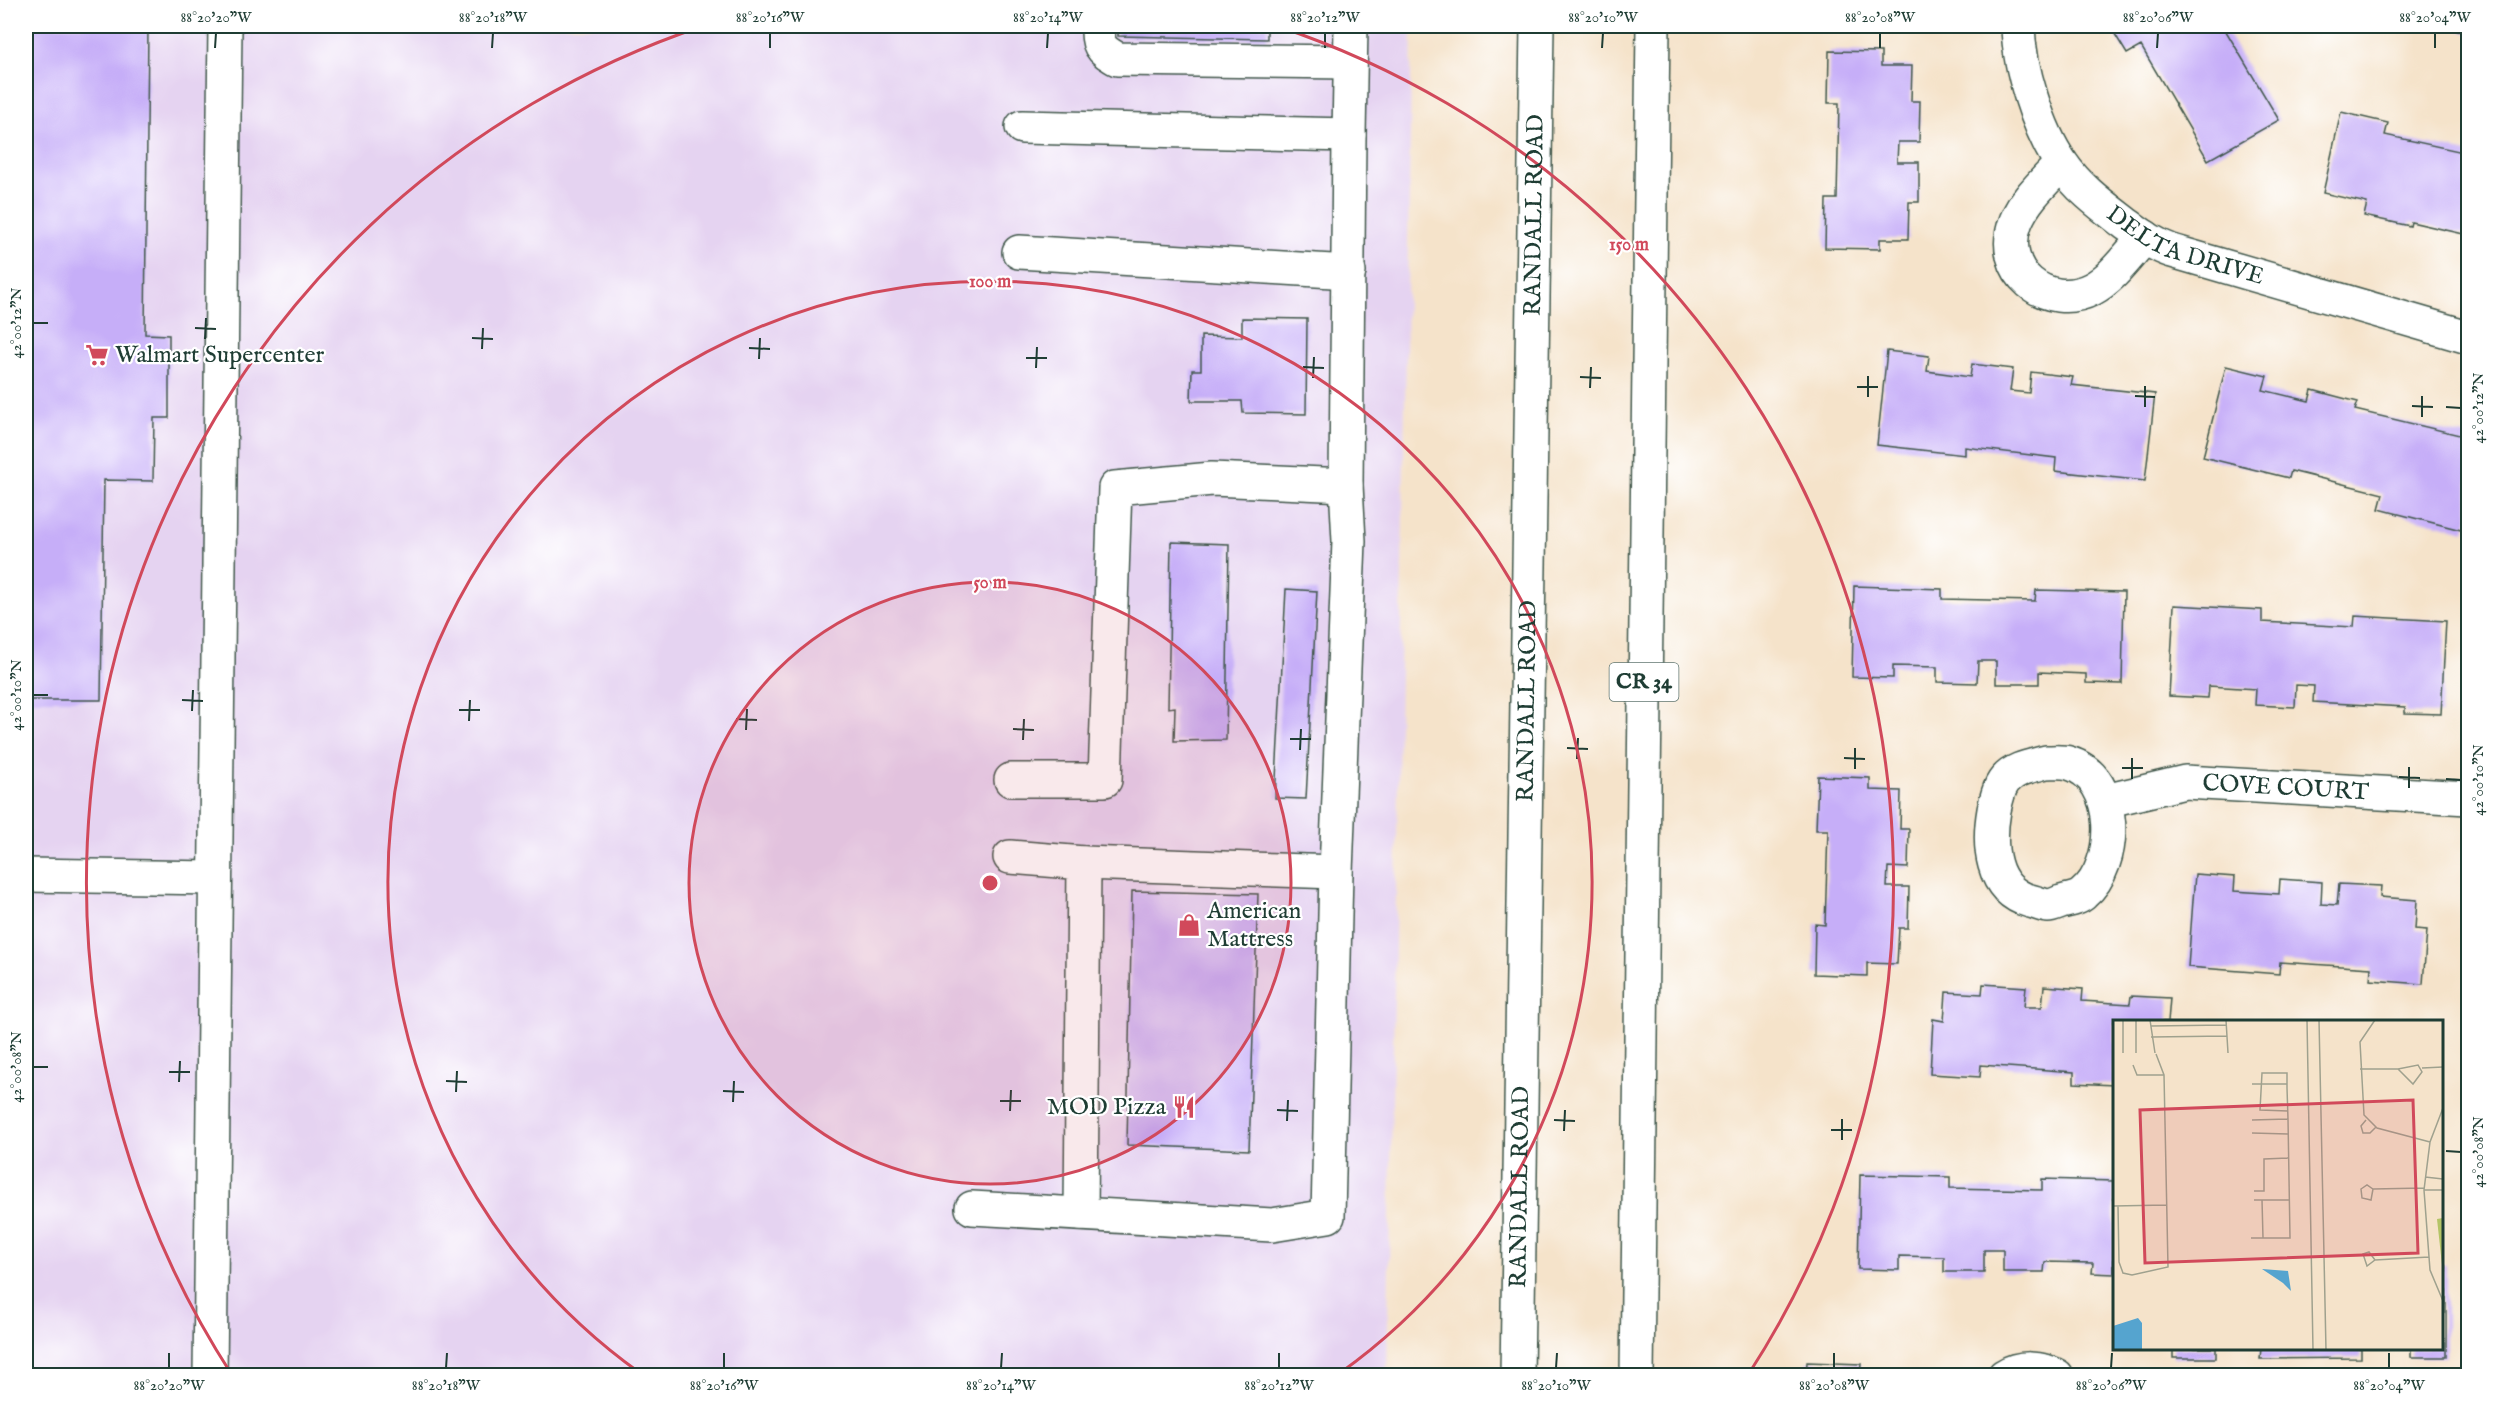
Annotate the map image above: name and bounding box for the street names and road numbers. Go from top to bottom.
street label: RANDALL ROAD [1517,114,1551,316]
street label: DELTA DRIVE [2100,199,2267,292]
street label: RANDALL ROAD [1510,600,1544,802]
road number: CR 34 [1610,663,1678,701]
street label: COVE COURT [2201,768,2370,808]
street label: RANDALL ROAD [1503,1086,1537,1288]

